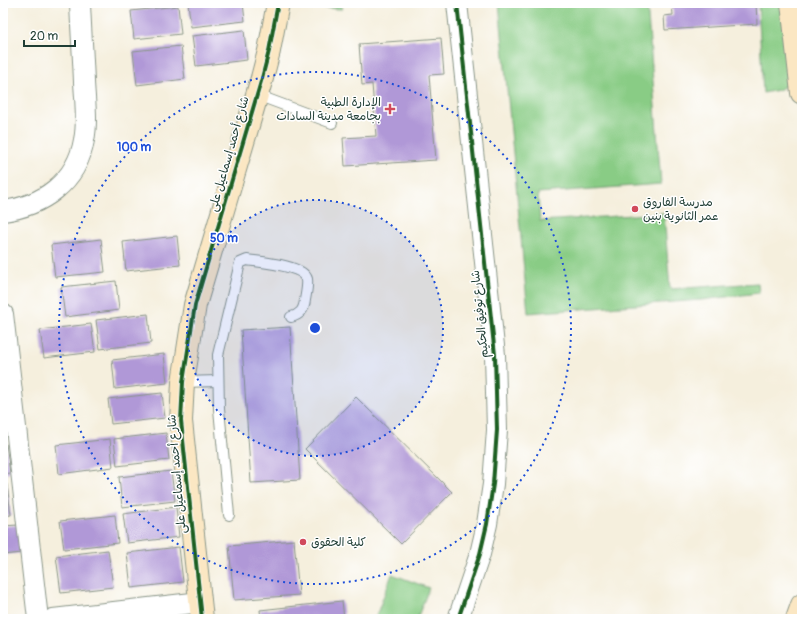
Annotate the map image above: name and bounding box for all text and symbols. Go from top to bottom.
scale bar [24,22,75,48]
text: 20 m [30,29,59,44]
street label: شارع أحمد إسماعيل على [205,95,254,214]
place label: الإدارة الطبية بجامعة مدينة السادات [276,95,381,124]
marker: الإدارة الطبية بجامعة مدينة السادات [384,103,396,115]
text: 100 m [117,140,152,155]
place label: مدرسة الفاروق عمر الثانوية بنين [643,195,719,224]
marker: مدرسة الفاروق عمر الثانوية بنين [630,204,640,214]
text: 50 m [210,231,238,246]
street label: شارع توفيق الحكيم [468,269,493,359]
centre of rings [308,321,322,335]
street label: شارع أحمد إسماعيل على [164,414,191,534]
place label: كلية الحقوق [311,535,366,550]
marker: كلية الحقوق [298,537,308,547]

